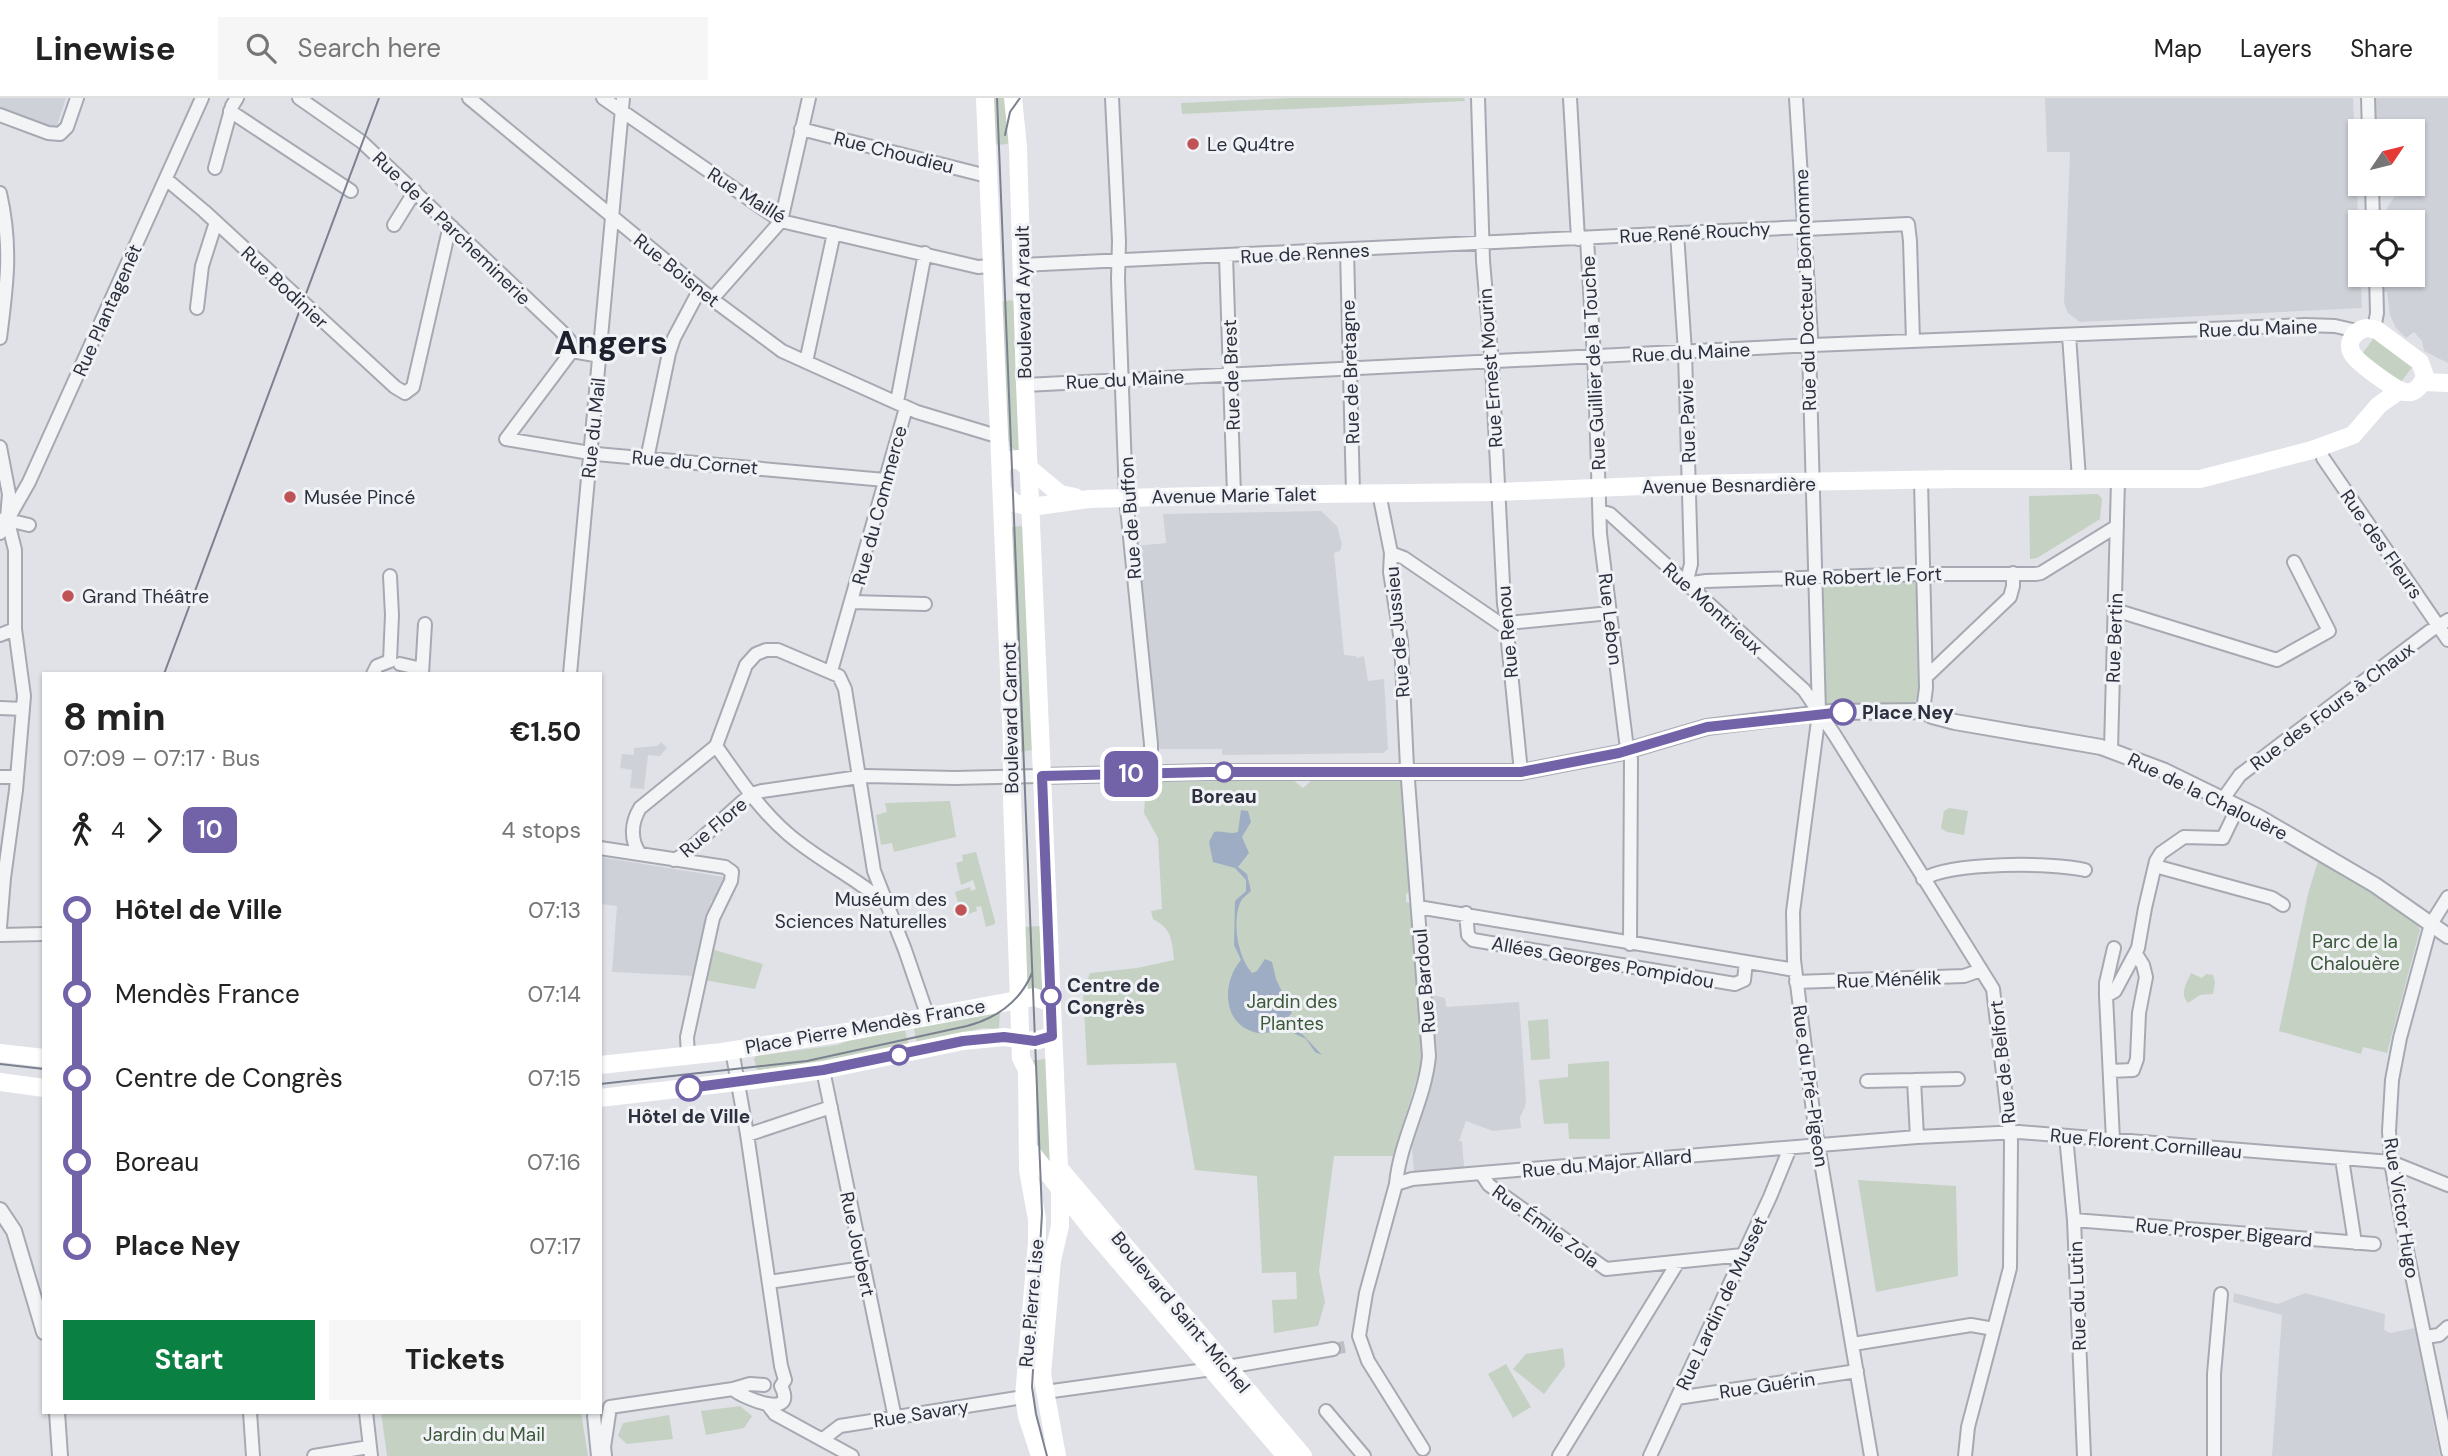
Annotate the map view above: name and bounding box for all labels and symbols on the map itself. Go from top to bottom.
north arrow [2348,119,2426,196]
street label: Rue Choudieu [831,125,957,179]
place label: Le Qu4tre [1207,132,1295,157]
marker: Le Qu4tre [1185,136,1201,152]
street label: Rue de la Parcheminerie [367,146,536,311]
street label: Rue Maillé [703,161,791,229]
street label: Rue du Docteur Bonhomme [1789,169,1822,411]
street label: Rue René Rouchy [1619,216,1772,249]
street label: Boulevard Ayrault [1010,225,1037,379]
street label: Rue Boisnet [629,228,725,313]
street label: Rue de Rennes [1240,238,1370,269]
street label: Rue Plantagenêt [67,240,148,380]
street label: Rue Bodinier [236,241,334,334]
street label: Rue Guillier de la Touche [1575,255,1612,471]
street label: Rue Ernest Mourin [1472,287,1509,449]
street label: Rue de Bretagne [1335,299,1366,445]
street label: Rue du Maine [2198,314,2318,343]
street label: Rue de Brest [1217,319,1246,431]
district label: Angers [554,321,668,364]
street label: Rue du Maine [1631,337,1751,368]
street label: Rue du Maine [1065,364,1185,395]
street label: Rue du Mail [576,377,611,480]
street label: Rue Pavie [1674,379,1701,463]
street label: Rue du Commerce [846,423,913,587]
street label: Rue du Cornet [631,445,759,480]
street label: Rue de Buffon [1114,456,1147,580]
street label: Avenue Besnardière [1642,471,1816,500]
street label: Avenue Marie Talet [1151,482,1317,509]
place label: Musée Pincé [304,485,415,510]
street label: Rue des Fleurs [2335,485,2429,604]
marker: Musée Pincé [282,489,298,505]
street label: Rue Montrieux [1657,557,1768,660]
street label: Rue Robert le Fort [1784,561,1942,592]
street label: Rue de Jussieu [1379,565,1416,699]
street label: Rue Lebon [1592,572,1629,666]
place label: Grand Théâtre [82,584,209,609]
street label: Rue Renou [1491,585,1524,679]
marker: Grand Théâtre [60,588,76,604]
street label: Rue Bertin [2100,592,2129,684]
street label: Rue des Fours à Chaux [2245,636,2420,776]
street label: Boulevard Carnot [997,642,1024,794]
marker: Place Ney [1830,699,1856,725]
place label: Place Ney [1862,700,1954,725]
street label: Rue de la Chalouère [2124,747,2292,846]
line badge: 10 [1100,751,1162,797]
marker: Boreau [1214,762,1234,782]
place label: Boreau [1191,784,1257,809]
street label: Rue Flore [674,792,752,863]
place label: Muséum des Sciences Naturelles [775,887,947,934]
marker: Muséum des Sciences Naturelles [953,902,969,918]
street label: Rue Bardoul [1407,928,1442,1034]
park label: Parc de la Chalouère [2310,929,2400,976]
street label: Allées Georges Pompidou [1490,931,1716,994]
street label: Rue Ménélik [1836,965,1942,994]
place label: Centre de Congrès [1067,973,1160,1020]
marker: Centre de Congrès [1041,986,1061,1006]
park label: Jardin des Plantes [1246,989,1338,1036]
street label: Place Pierre Mendès France [743,993,987,1060]
street label: Rue de Belfort [1984,999,2021,1125]
street label: Rue du Pré-Pigeon [1787,1003,1834,1169]
unlabelled marker [889,1045,909,1065]
marker: Hôtel de Ville [676,1075,702,1101]
place label: Hôtel de Ville [628,1104,750,1129]
street label: Rue Florent Cornilleau [2049,1123,2243,1164]
street label: Rue Victor Hugo [2378,1136,2425,1280]
street label: Rue du Major Allard [1521,1144,1693,1183]
street label: Rue Émile Zola [1487,1179,1604,1274]
street label: Rue Joubert [834,1189,881,1299]
street label: Rue Lardin de Musset [1670,1212,1773,1394]
street label: Rue Prosper Bigeard [2135,1212,2313,1253]
street label: Boulevard Saint-Michel [1106,1226,1256,1398]
street label: Rue Pierre Lise [1013,1238,1050,1368]
street label: Rue du Lutin [2063,1241,2092,1351]
street label: Rue Guérin [1717,1366,1817,1405]
street label: Rue Savary [871,1394,971,1433]
park label: Jardin du Mail [423,1422,545,1447]

